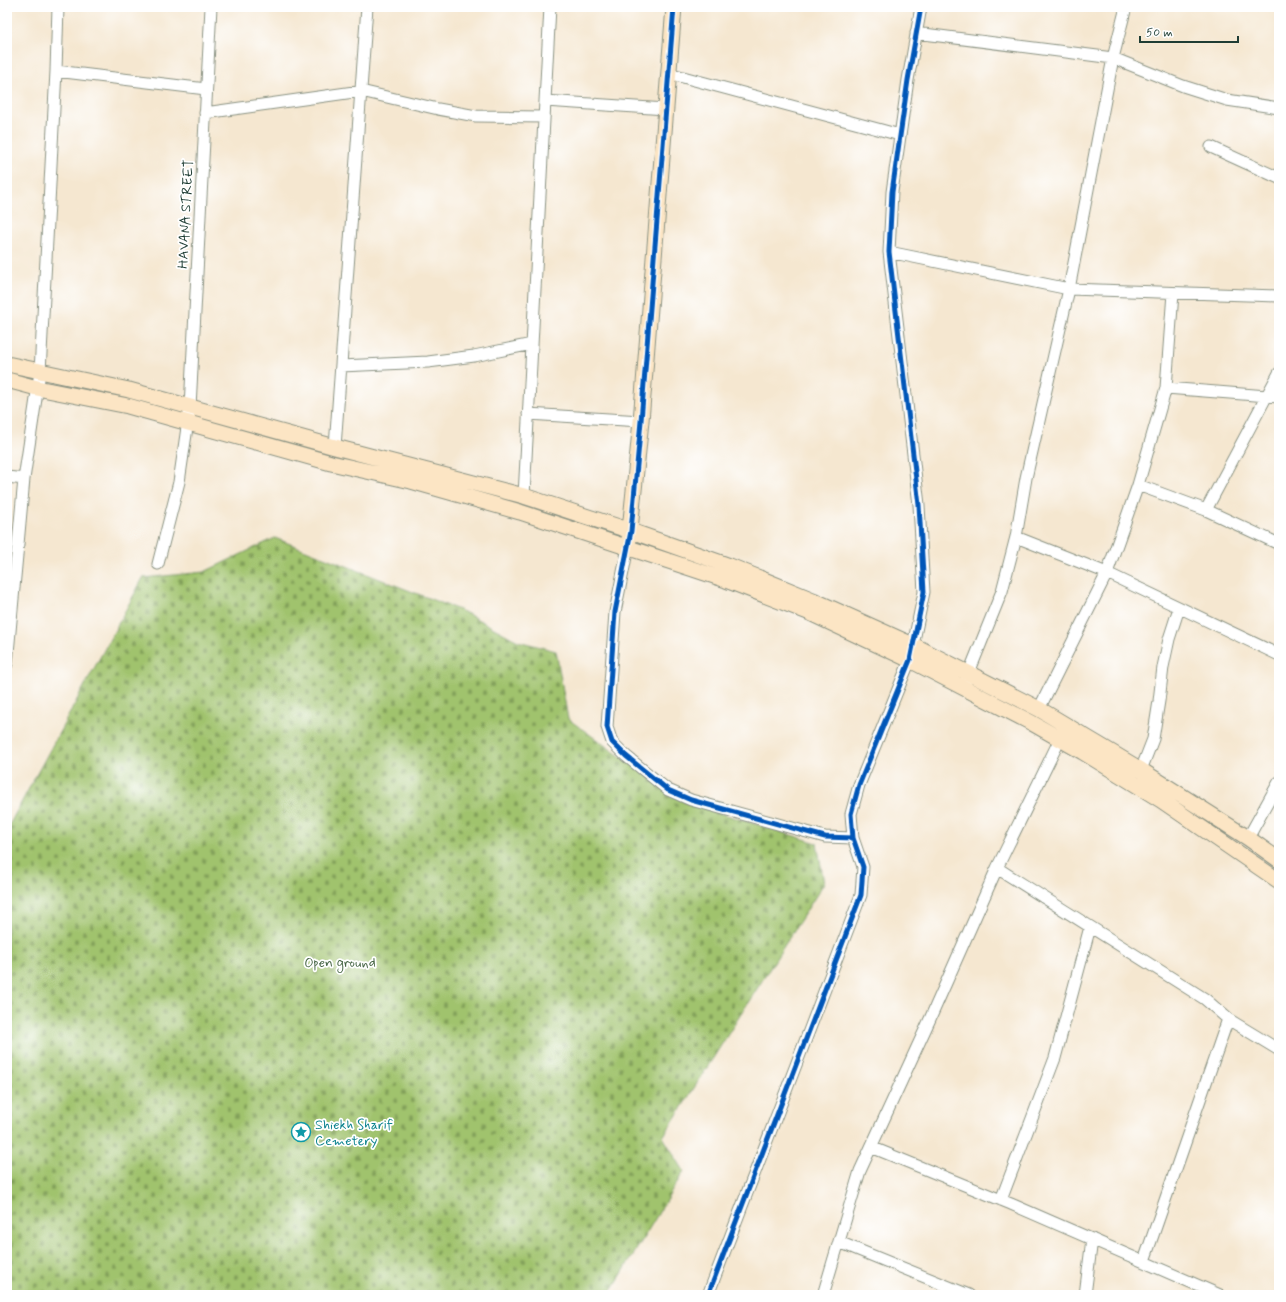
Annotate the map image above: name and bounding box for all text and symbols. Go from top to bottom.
scale bar [1140,18,1238,44]
text: 50 m [1146,25,1173,41]
street label: HAVANA STREET [174,159,198,269]
park label: Open ground [304,954,376,973]
place label: Shiekh Sharif Cemetery [315,1116,393,1150]
place icon: Shiekh Sharif Cemetery [290,1121,312,1143]

